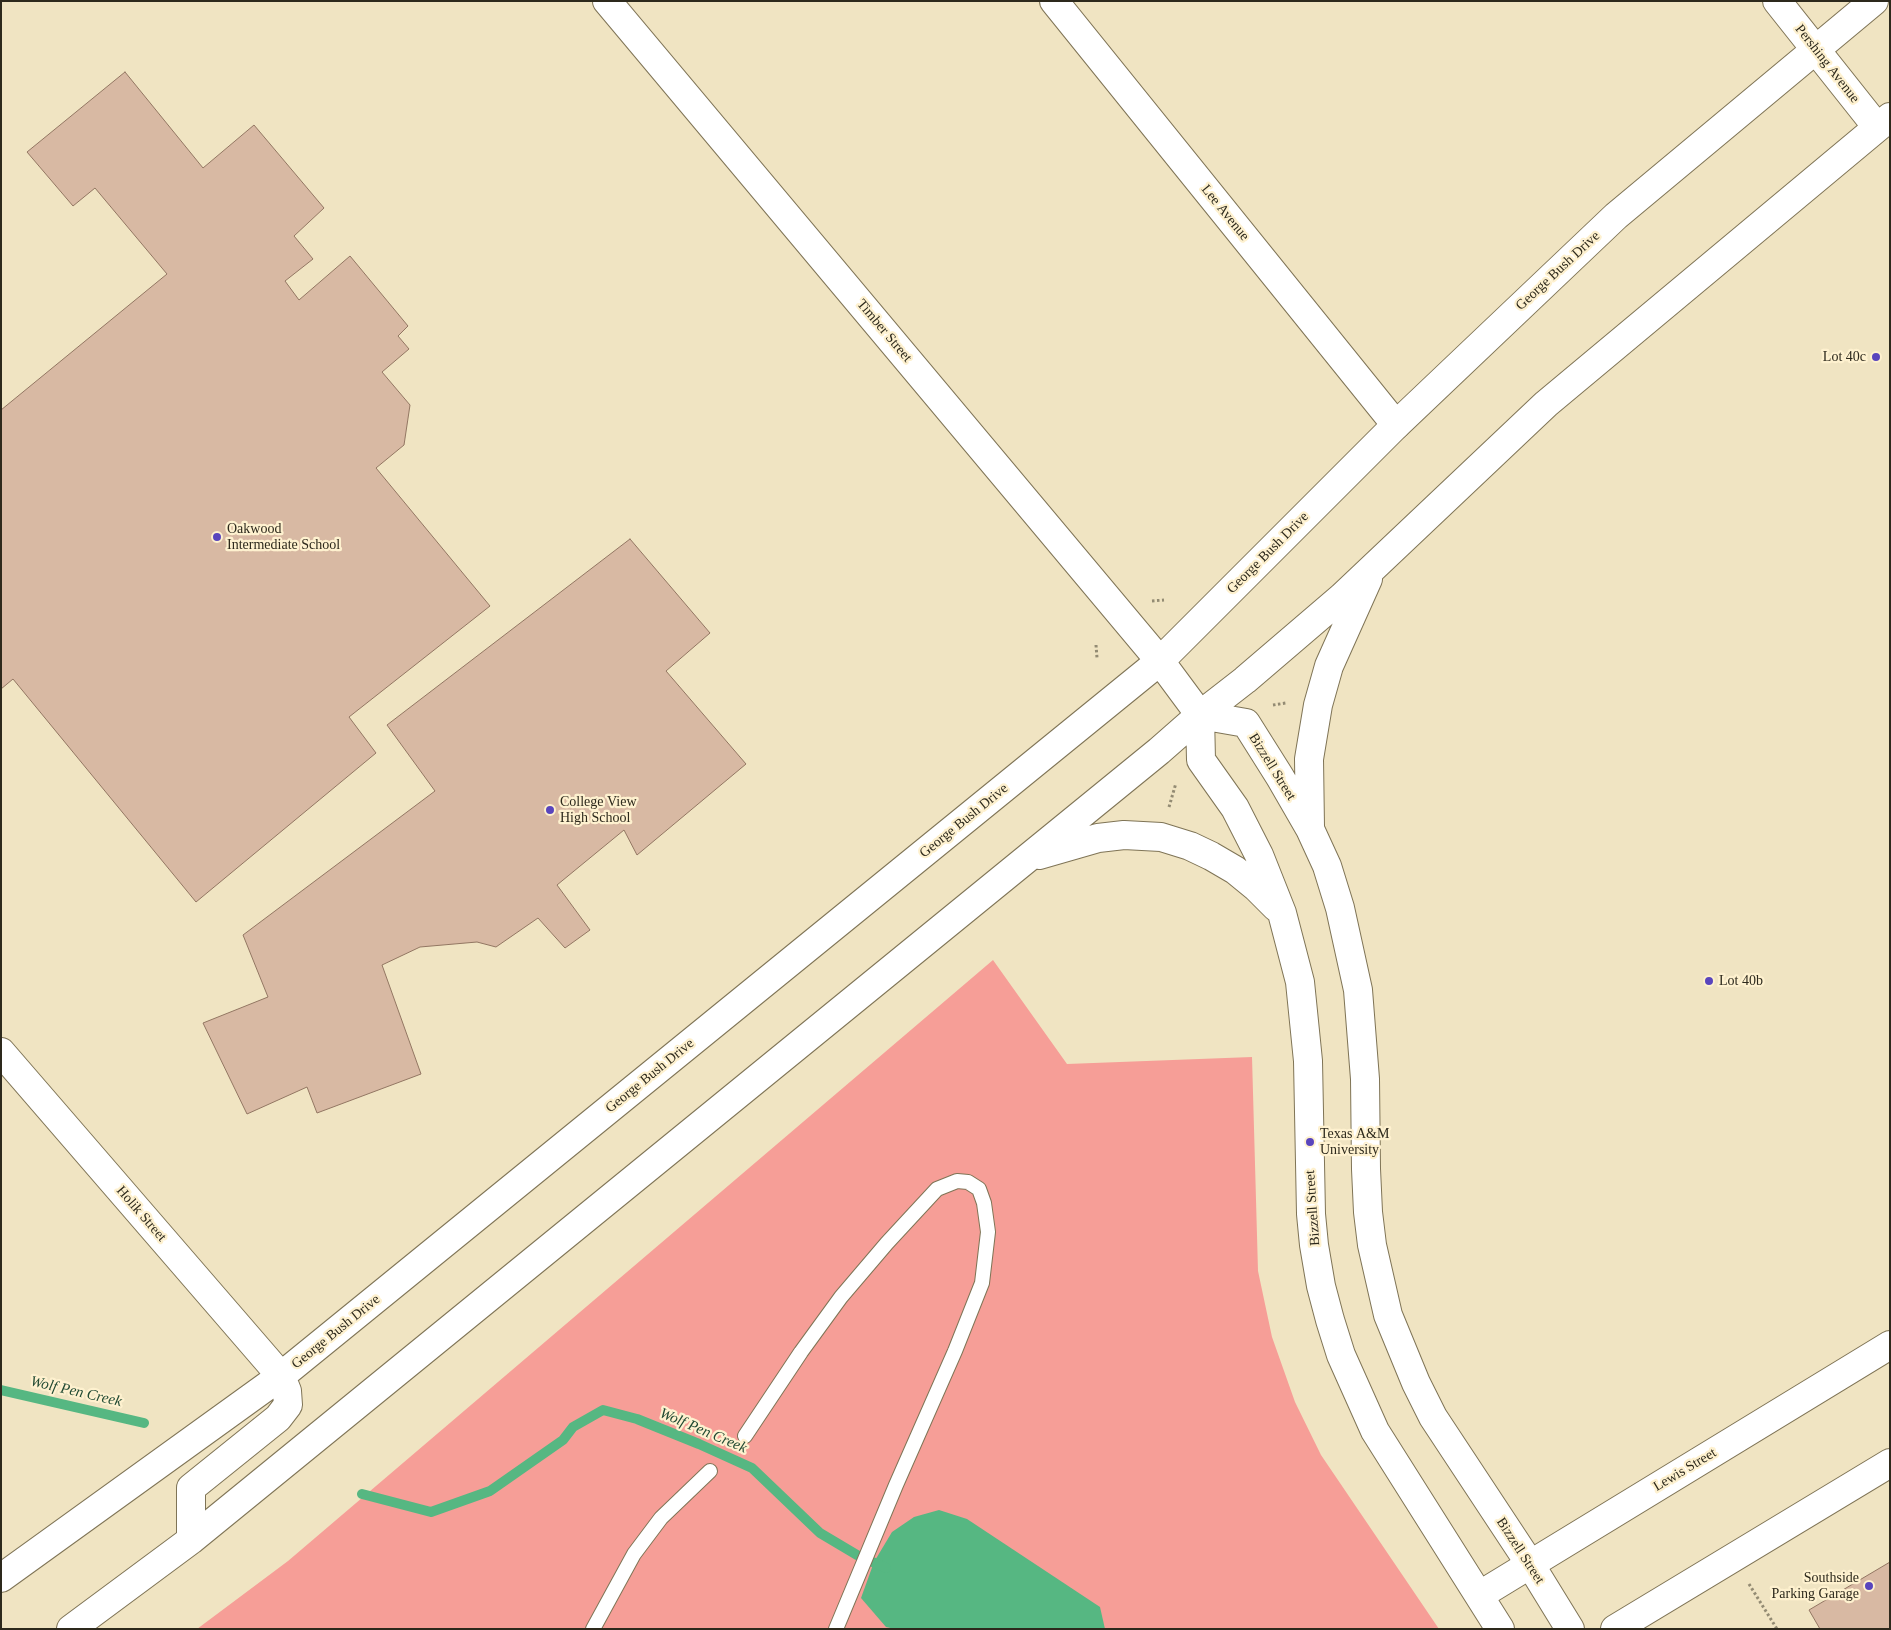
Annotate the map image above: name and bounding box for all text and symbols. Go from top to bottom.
street label: Pershing Avenue [1791,21,1863,107]
street label: Lee Avenue [1197,182,1253,244]
street label: George Bush Drive [1513,228,1603,314]
street label: Timber Street [853,296,915,366]
place label: Lot 40c [1823,349,1866,365]
marker: Lot 40c [1870,351,1882,363]
street label: George Bush Drive [1224,509,1312,597]
place label: Oakwood Intermediate School [227,521,340,554]
marker: Oakwood Intermediate School [211,531,223,543]
street label: Bizzell Street [1245,730,1299,804]
street label: George Bush Drive [917,780,1011,862]
place label: College View High School [560,794,637,826]
marker: College View High School [544,804,556,816]
place label: Lot 40b [1719,973,1763,989]
marker: Lot 40b [1703,975,1715,987]
street label: George Bush Drive [603,1035,697,1117]
place label: Texas A&M University [1320,1126,1389,1158]
marker: Texas A&M University [1304,1136,1316,1148]
street label: Bizzell Street [1302,1170,1324,1246]
street label: Holik Street [112,1183,170,1245]
street label: George Bush Drive [289,1291,383,1373]
water label: Wolf Pen Creek [29,1373,123,1411]
water label: Wolf Pen Creek [657,1405,749,1457]
street label: Lewis Street [1651,1445,1719,1495]
street label: Bizzell Street [1492,1515,1548,1587]
place label: Southside Parking Garage [1772,1570,1859,1602]
marker: Southside Parking Garage [1863,1580,1875,1592]

